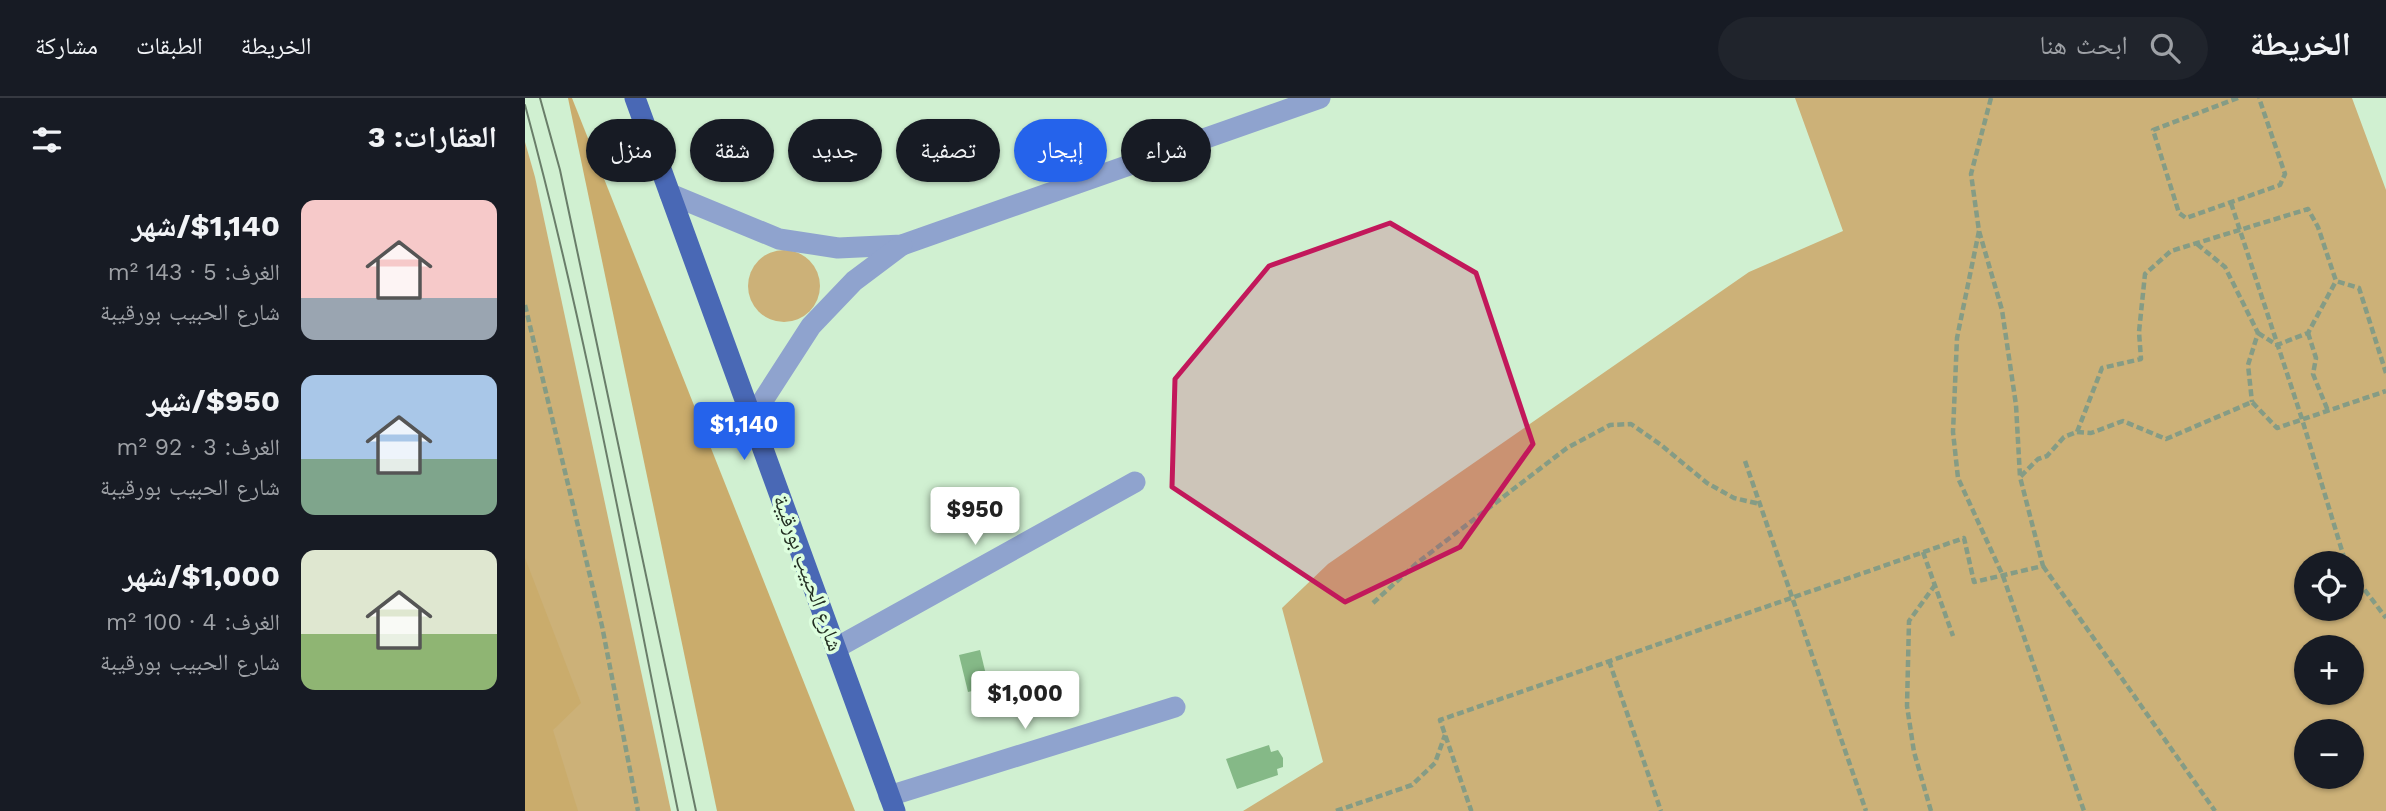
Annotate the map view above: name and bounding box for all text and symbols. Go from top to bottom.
search box [1718,17,2208,80]
text: الخريطة [2250,24,2351,63]
icon: search [2146,29,2184,67]
text: ابحث هنا [2040,30,2128,60]
text: مشاركة [35,32,98,60]
text: الطبقات [136,32,203,60]
text: الخريطة [241,32,311,60]
text: العقارات: 3 [368,119,497,154]
chip: منزل [586,119,676,182]
chip: شقة [690,119,774,182]
chip: جديد [788,119,882,182]
chip: تصفية [896,119,1000,182]
chip: إيجار [1014,119,1107,182]
chip: شراء [1121,119,1211,182]
icon: filters [28,121,66,159]
text: $1,140/شهر [132,208,280,243]
icon: home [357,228,441,312]
text: الغرف: 5 · 143 m² [108,259,280,286]
text: شارع الحبيب بورقيبة [100,299,280,326]
text: $950/شهر [147,383,280,418]
pin: $1,140 [687,402,801,462]
icon: home [357,403,441,487]
text: $1,140 [710,411,778,438]
text: الغرف: 3 · 92 m² [117,434,280,461]
text: شارع الحبيب بورقيبة [100,474,280,501]
pin: $950 [934,488,1016,547]
street label: شارع الحبيب بورقيبة [768,491,848,655]
text: $950 [947,496,1004,523]
map controls [2294,551,2364,789]
button: locate [2294,551,2364,621]
text: $1,000/شهر [123,558,280,593]
icon: home [357,578,441,662]
text: الغرف: 4 · 100 m² [106,609,280,636]
button: + [2294,635,2364,705]
text: شارع الحبيب بورقيبة [100,649,280,676]
pin: $1,000 [968,672,1082,731]
text: $1,000 [987,680,1063,707]
button: − [2294,719,2364,789]

